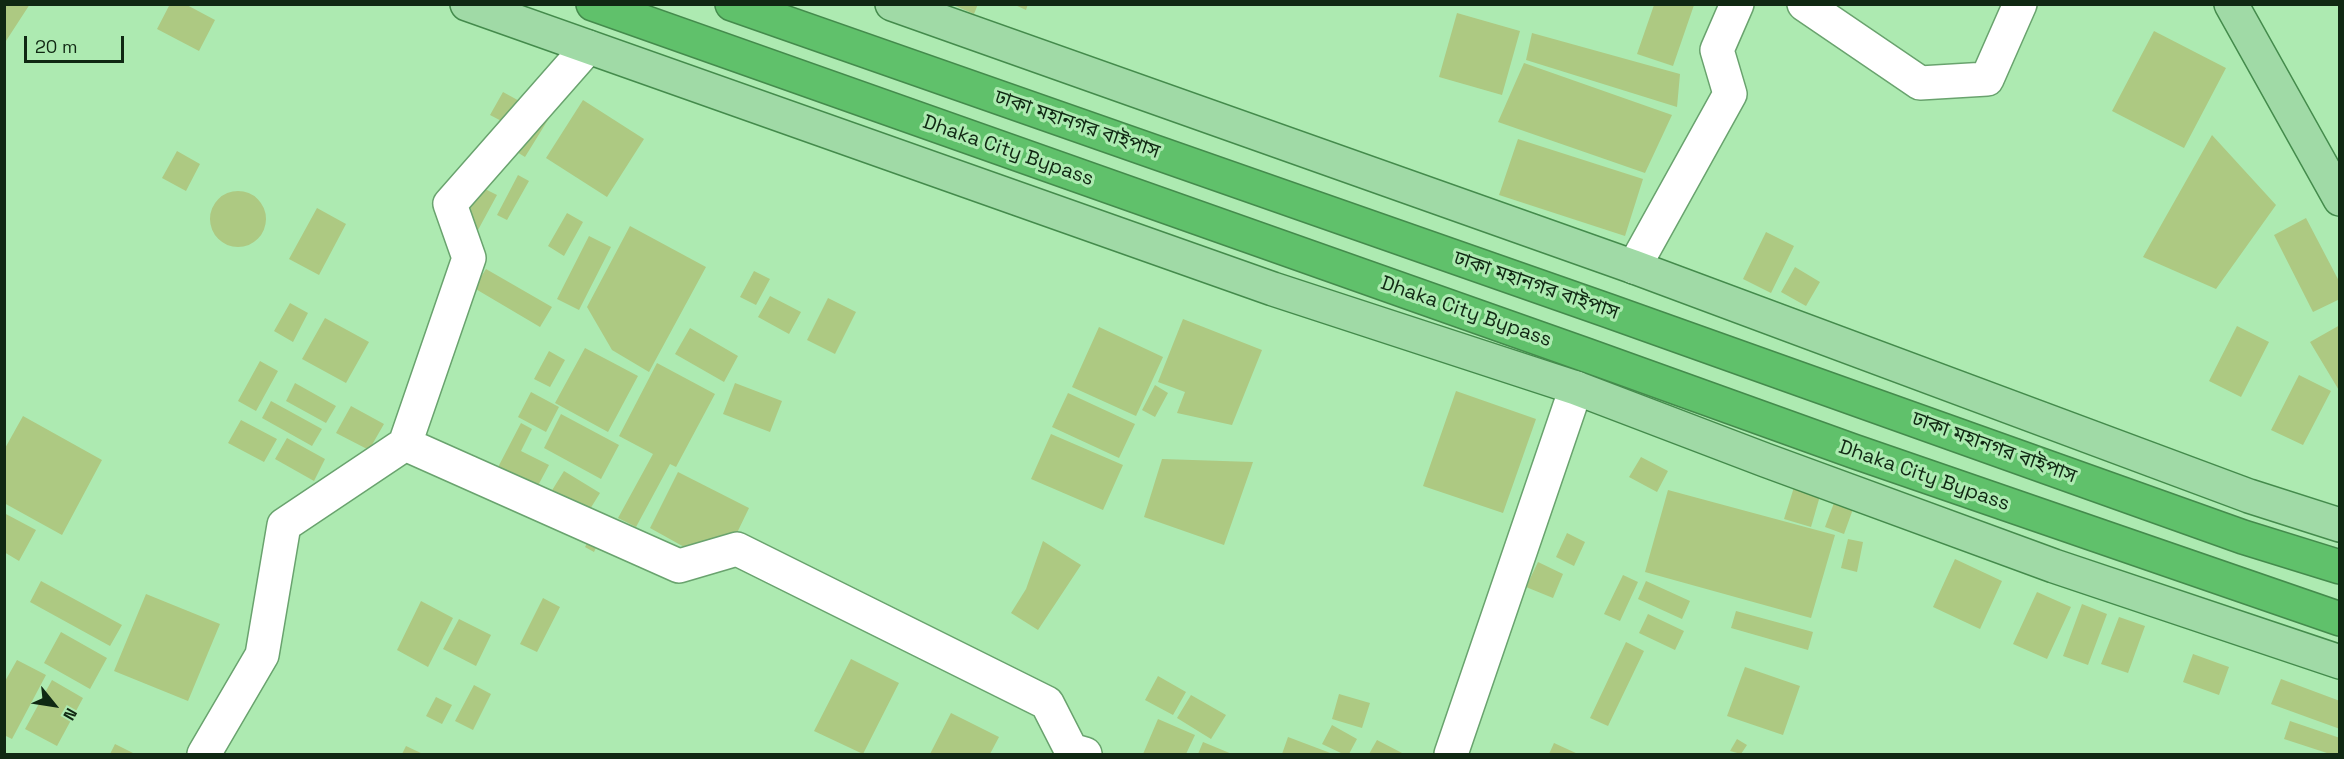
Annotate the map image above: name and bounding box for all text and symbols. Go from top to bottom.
scale bar [27,24,128,62]
text: 20 m [35,35,78,58]
street label: ঢাকা মহানগর বাইপাস [991,85,1163,165]
street label: Dhaka City Bypass [919,110,1097,192]
street label: ঢাকা মহানগর বাইপাস [1450,246,1622,326]
street label: Dhaka City Bypass [1377,271,1555,353]
street label: ঢাকা মহানগর বাইপাস [1909,407,2079,489]
street label: Dhaka City Bypass [1835,435,2013,517]
north arrow [24,675,84,735]
text: N [58,704,82,724]

